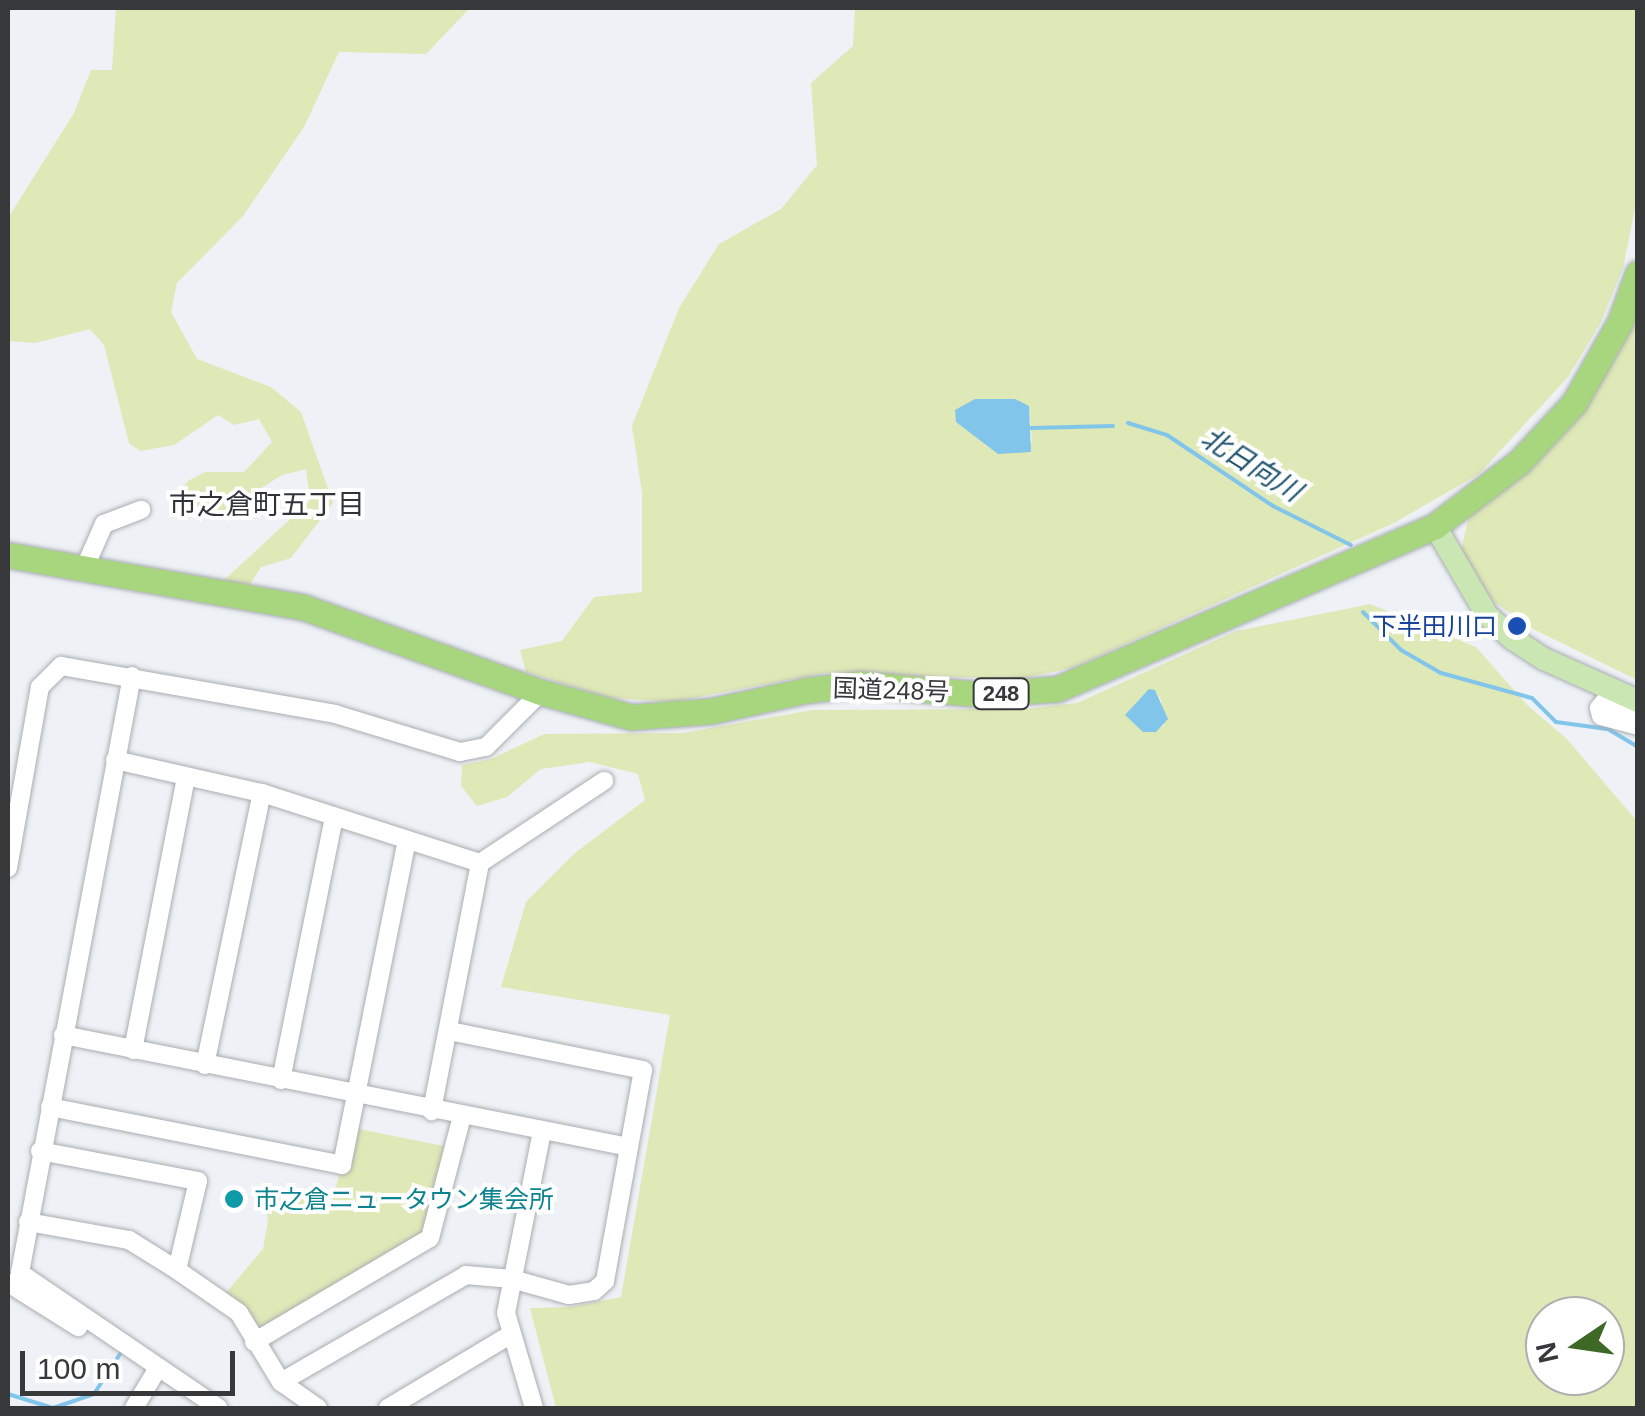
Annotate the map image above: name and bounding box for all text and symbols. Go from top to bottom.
water label: 北日向川 [1195,421,1307,509]
district label: 市之倉町五丁目 [169,488,365,522]
place label: 下半田川口 [1372,611,1497,641]
marker: 下半田川口 [1506,615,1528,637]
street label: 国道248号 [832,673,950,707]
road number: 248 [971,677,1031,711]
place label: 市之倉ニュータウン集会所 [254,1184,554,1214]
marker: 市之倉ニュータウン集会所 [223,1188,245,1210]
north arrow [1525,1296,1625,1396]
scale bar [25,1331,240,1393]
text: N [1530,1339,1565,1366]
text: 100 m [37,1352,120,1385]

